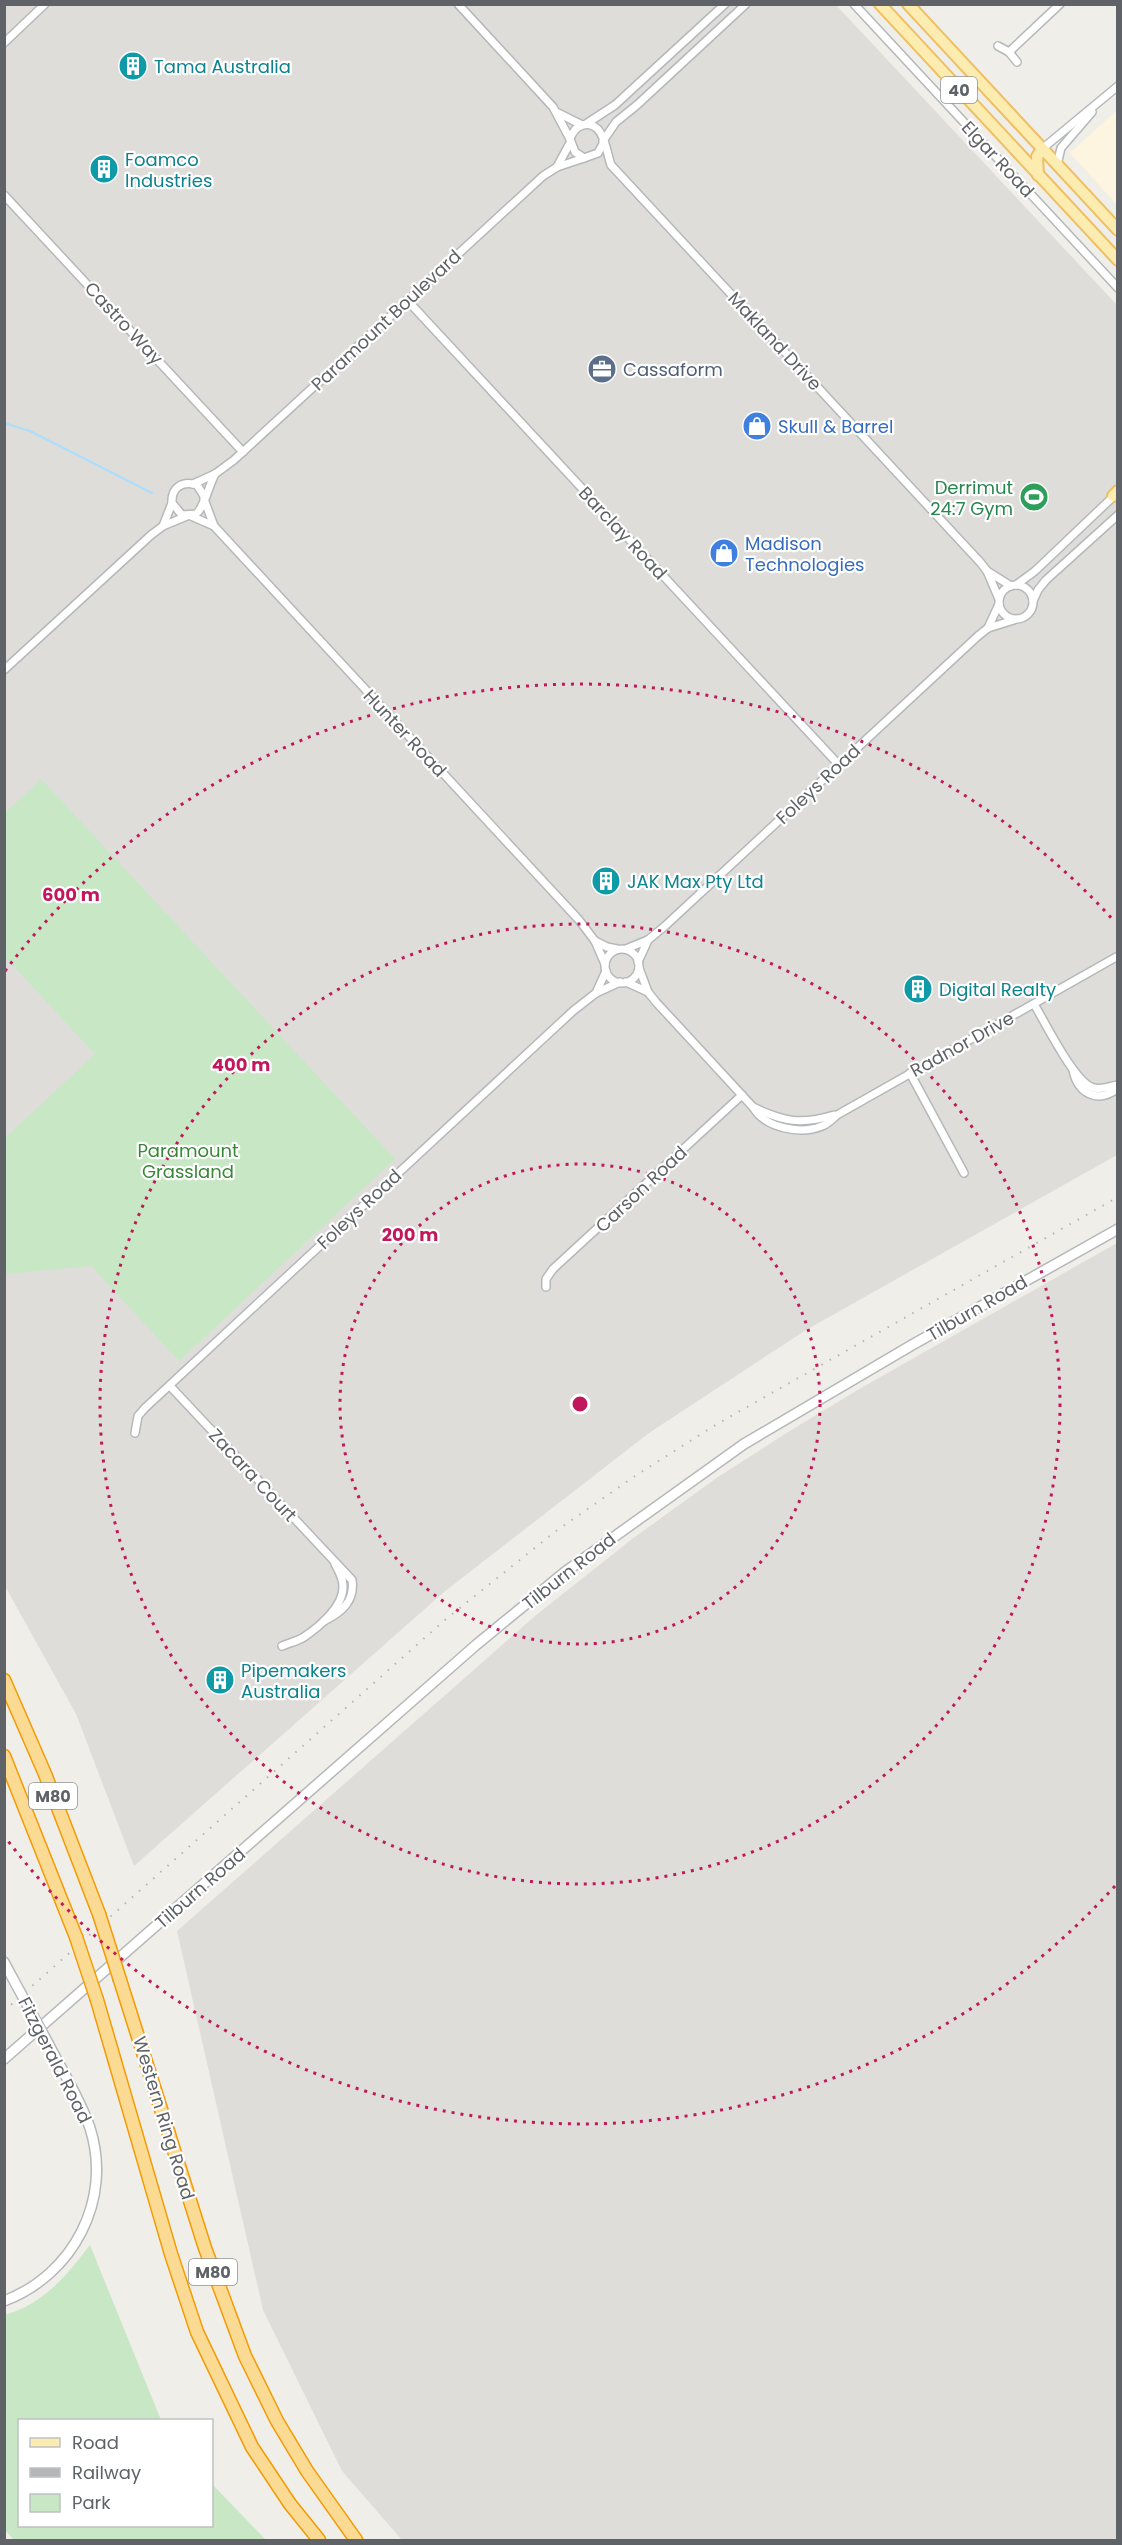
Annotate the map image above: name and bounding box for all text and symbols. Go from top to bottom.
building icon: Tama Australia [117,50,149,82]
place label: Tama Australia [154,54,291,79]
road number: 40 [941,77,977,103]
street label: Elgar Road [956,115,1040,203]
place label: Foamco Industries [125,147,212,193]
building icon: Foamco Industries [88,153,120,185]
street label: Paramount Boulevard [306,244,466,396]
street label: Castro Way [79,276,169,370]
street label: Makland Drive [722,286,828,396]
office icon: Cassaform [586,353,618,385]
place label: Cassaform [623,357,723,382]
shop icon: Skull & Barrel [741,410,773,442]
place label: Skull & Barrel [778,414,893,439]
place label: Derrimut 24:7 Gym [930,475,1013,521]
street label: Barclay Road [573,481,673,585]
sports icon: Derrimut 24:7 Gym [1018,481,1050,513]
place label: Madison Technologies [745,531,864,577]
shop icon: Madison Technologies [708,537,740,569]
street label: Hunter Road [358,684,452,782]
street label: Foleys Road [770,738,866,830]
building icon: JAK Max Pty Ltd [590,865,622,897]
place label: JAK Max Pty Ltd [627,869,764,894]
text: 600 m [42,882,100,907]
building icon: Digital Realty [902,973,934,1005]
place label: Digital Realty [939,977,1056,1002]
street label: Radnor Drive [906,1005,1018,1083]
text: 400 m [212,1052,270,1077]
park label: Paramount Grassland [137,1138,239,1184]
street label: Carson Road [590,1140,692,1238]
street label: Foleys Road [311,1163,407,1255]
text: 200 m [382,1222,438,1247]
street label: Tilburn Road [922,1269,1032,1347]
centre of rings [570,1394,590,1414]
street label: Zacara Court [203,1423,303,1527]
street label: Tilburn Road [517,1527,621,1615]
place label: Pipemakers Australia [241,1658,346,1704]
building icon: Pipemakers Australia [204,1664,236,1696]
road number: M80 [29,1783,77,1809]
street label: Tilburn Road [149,1842,251,1934]
street label: Fitzgerald Road [12,1993,98,2127]
street label: Western Ring Road [127,2033,201,2203]
road number: M80 [189,2259,237,2285]
legend [18,2419,213,2527]
text: Road [72,2430,119,2455]
text: Railway [72,2460,141,2485]
text: Park [72,2490,111,2515]

